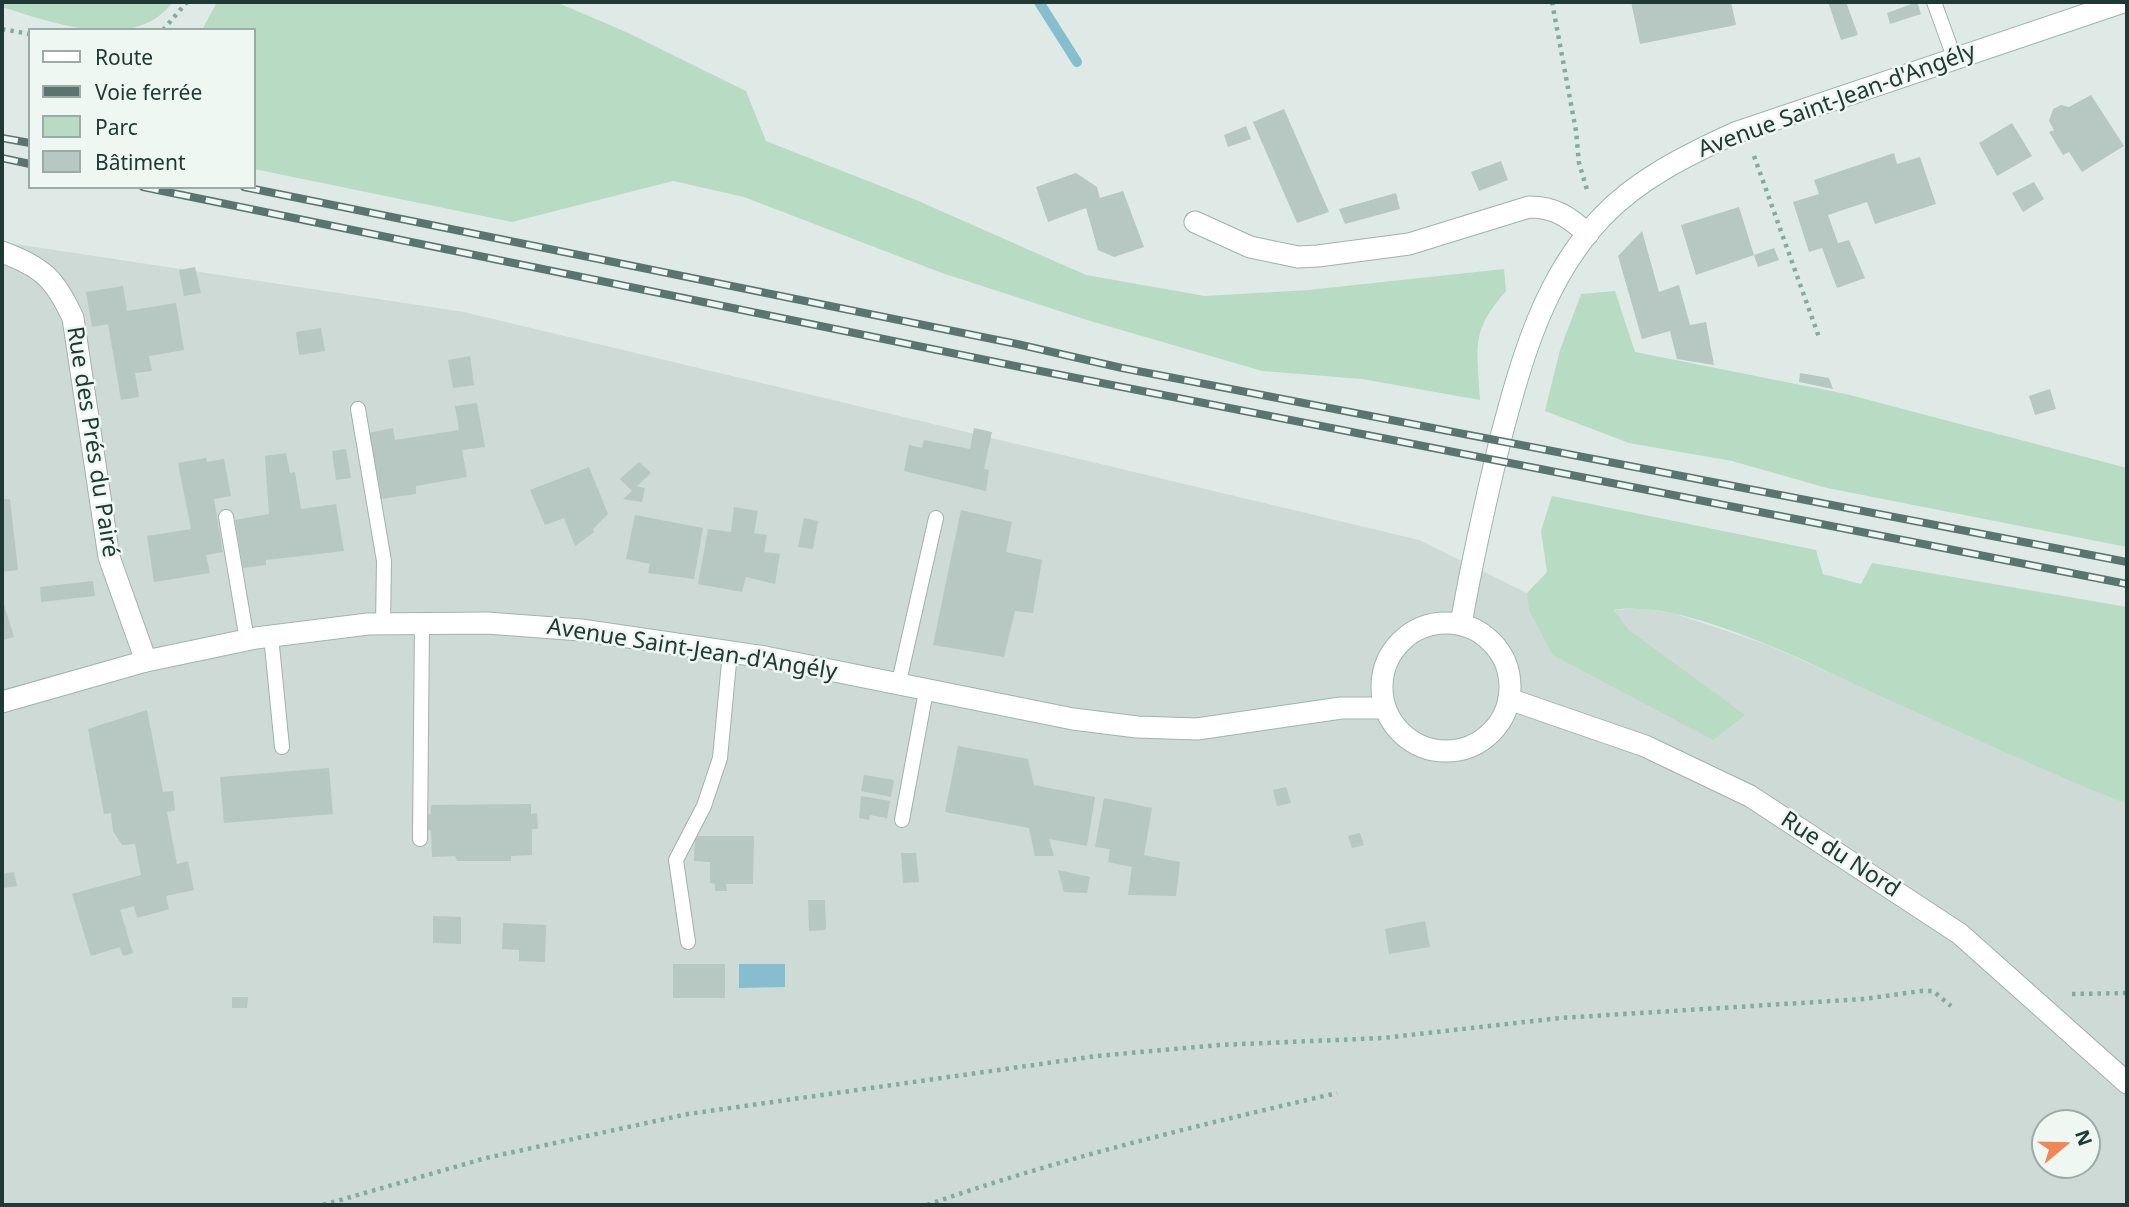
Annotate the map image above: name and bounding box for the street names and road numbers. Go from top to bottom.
street label: Avenue Saint-Jean-d'Angély [1694,38,1980,164]
street label: Rue des Prés du Pairé [60,324,124,560]
street label: Avenue Saint-Jean-d'Angély [545,613,839,687]
street label: Rue du Nord [1775,806,1905,904]

